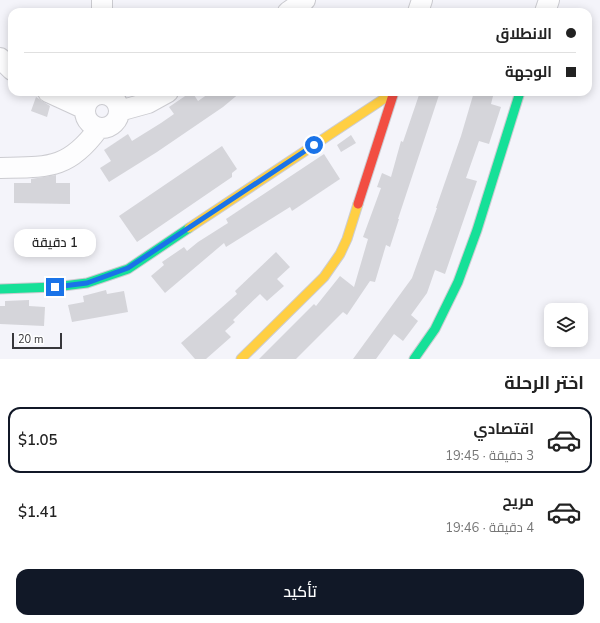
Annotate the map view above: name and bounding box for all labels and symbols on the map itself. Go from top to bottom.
route start [305,136,323,154]
callout: 1 دقيقة [14,229,96,257]
route end [46,278,64,296]
scale bar [12,331,62,350]

